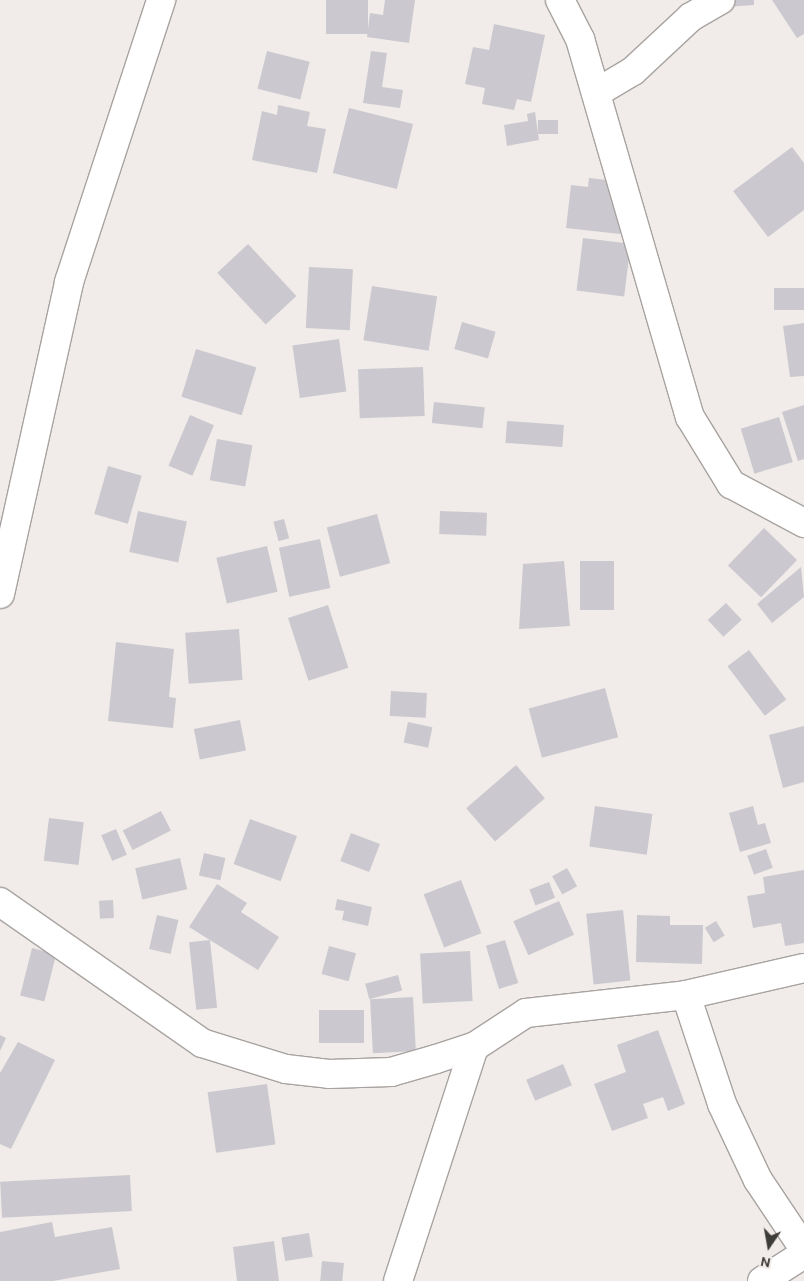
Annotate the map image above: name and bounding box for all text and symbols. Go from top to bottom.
north arrow [744,1221,794,1271]
text: N [759,1252,772,1271]

